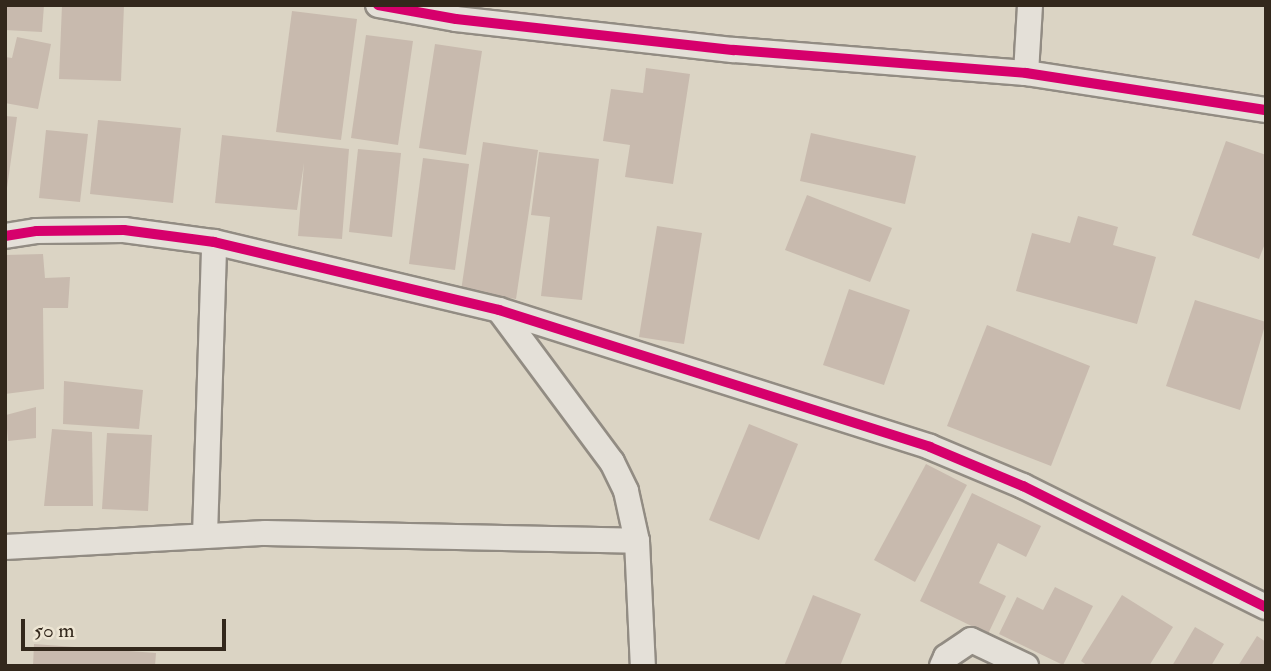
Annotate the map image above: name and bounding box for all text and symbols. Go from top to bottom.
scale bar [24,604,229,648]
text: 50 m [34,617,75,644]

